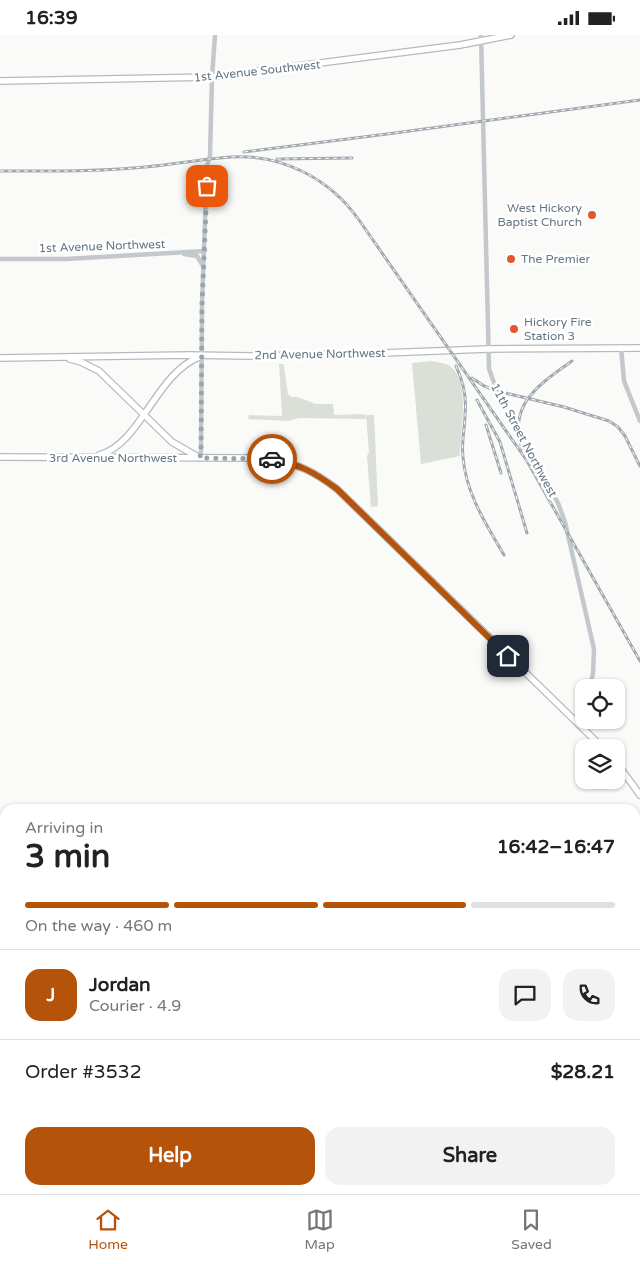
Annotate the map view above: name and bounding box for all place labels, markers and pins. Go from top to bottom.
pin [186,165,228,207]
place label: West Hickory Baptist Church [497,201,583,229]
marker: West Hickory Baptist Church [586,209,598,221]
place label: The Premier [521,252,590,266]
marker: The Premier [505,253,517,265]
place label: Hickory Fire Station 3 [524,315,592,343]
marker: Hickory Fire Station 3 [508,323,520,335]
pin [487,635,529,677]

